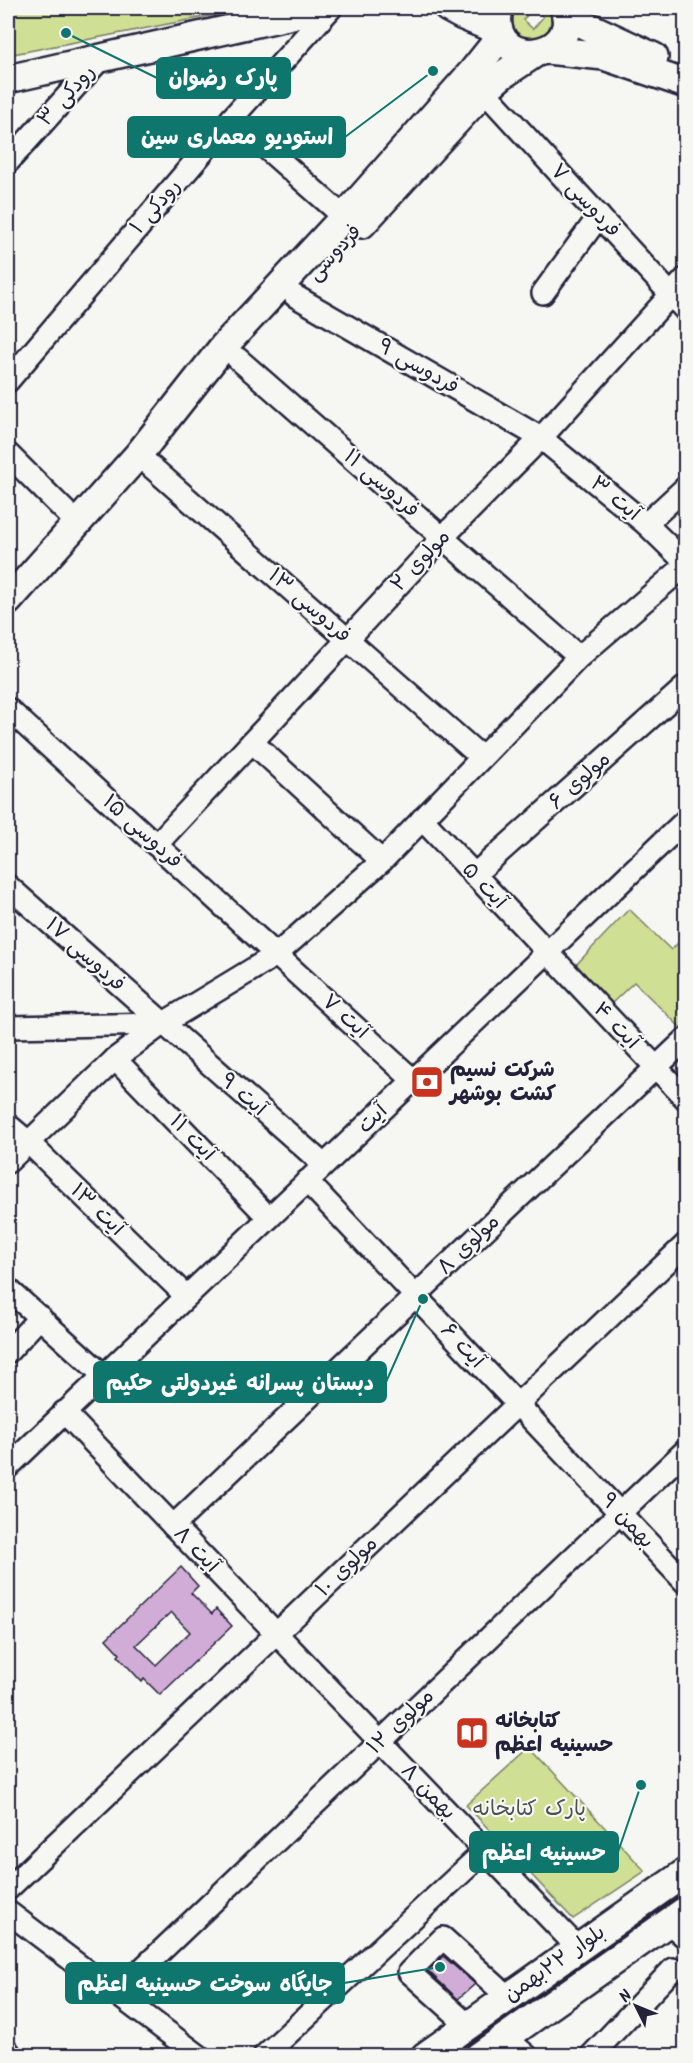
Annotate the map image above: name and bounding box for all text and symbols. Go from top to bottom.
street label: رودکی ۳ [30,57,104,135]
callout: پارک رضوان [157,58,290,98]
text: پارک رضوان [169,62,278,97]
callout: استودیو معماری سین [128,117,345,157]
text: استودیو معماری سین [141,121,333,156]
street label: فردوسی ۷ [542,156,628,246]
street label: رودکی ۱ [122,172,190,242]
street label: فردوسی [300,217,370,289]
street label: فردوسی ۹ [371,330,465,404]
street label: فردوسی ۱۱ [336,441,426,527]
street label: آیت ۳ [582,468,648,530]
street label: مولوی ۲ [383,522,459,600]
street label: فردوسی ۱۳ [260,560,358,652]
street label: مولوی ۶ [541,744,619,818]
street label: فردوسی ۱۵ [94,787,190,877]
street label: آیت ۵ [453,855,515,918]
street label: فردوسی ۱۷ [37,910,133,1000]
street label: آیت ۷ [314,986,377,1048]
street label: آیت ۴ [585,994,648,1058]
place label: شرکت نسیم کشت بوشهر [448,1054,557,1111]
bank icon: شرکت نسیم کشت بوشهر [409,1064,445,1100]
street label: آیت ۹ [212,1065,275,1125]
street label: آیت [350,1096,396,1142]
street label: آیت ۱۱ [161,1107,224,1170]
street label: آیت ۱۳ [62,1176,132,1245]
street label: مولوی ۸ [430,1207,508,1283]
street label: آیت ۶ [432,1315,493,1377]
callout: دبستان پسرانه غیردولتی حکیم [94,1362,386,1402]
text: دبستان پسرانه غیردولتی حکیم [106,1367,374,1402]
street label: بهمن ۹ [592,1485,662,1557]
street label: آیت ۸ [165,1519,227,1582]
street label: مولوی ۱۰ [308,1529,386,1605]
street label: مولوی ۱۲ [360,1681,442,1763]
place label: کتابخانه حسینیه اعظم [495,1705,613,1762]
library icon: کتابخانه حسینیه اعظم [454,1715,490,1751]
street label: بهمن ۸ [392,1756,464,1828]
park label: پارک کتابخانه [472,1793,586,1826]
callout: حسینیه اعظم [470,1832,618,1872]
text: حسینیه اعظم [482,1837,606,1872]
street label: بلوار ۲۲بهمن [497,1917,613,2011]
callout: جایگاه سوخت حسینیه اعظم [66,1963,344,2003]
text: جایگاه سوخت حسینیه اعظم [78,1968,332,2003]
north arrow [606,1976,666,2036]
text: N [614,1985,639,2009]

